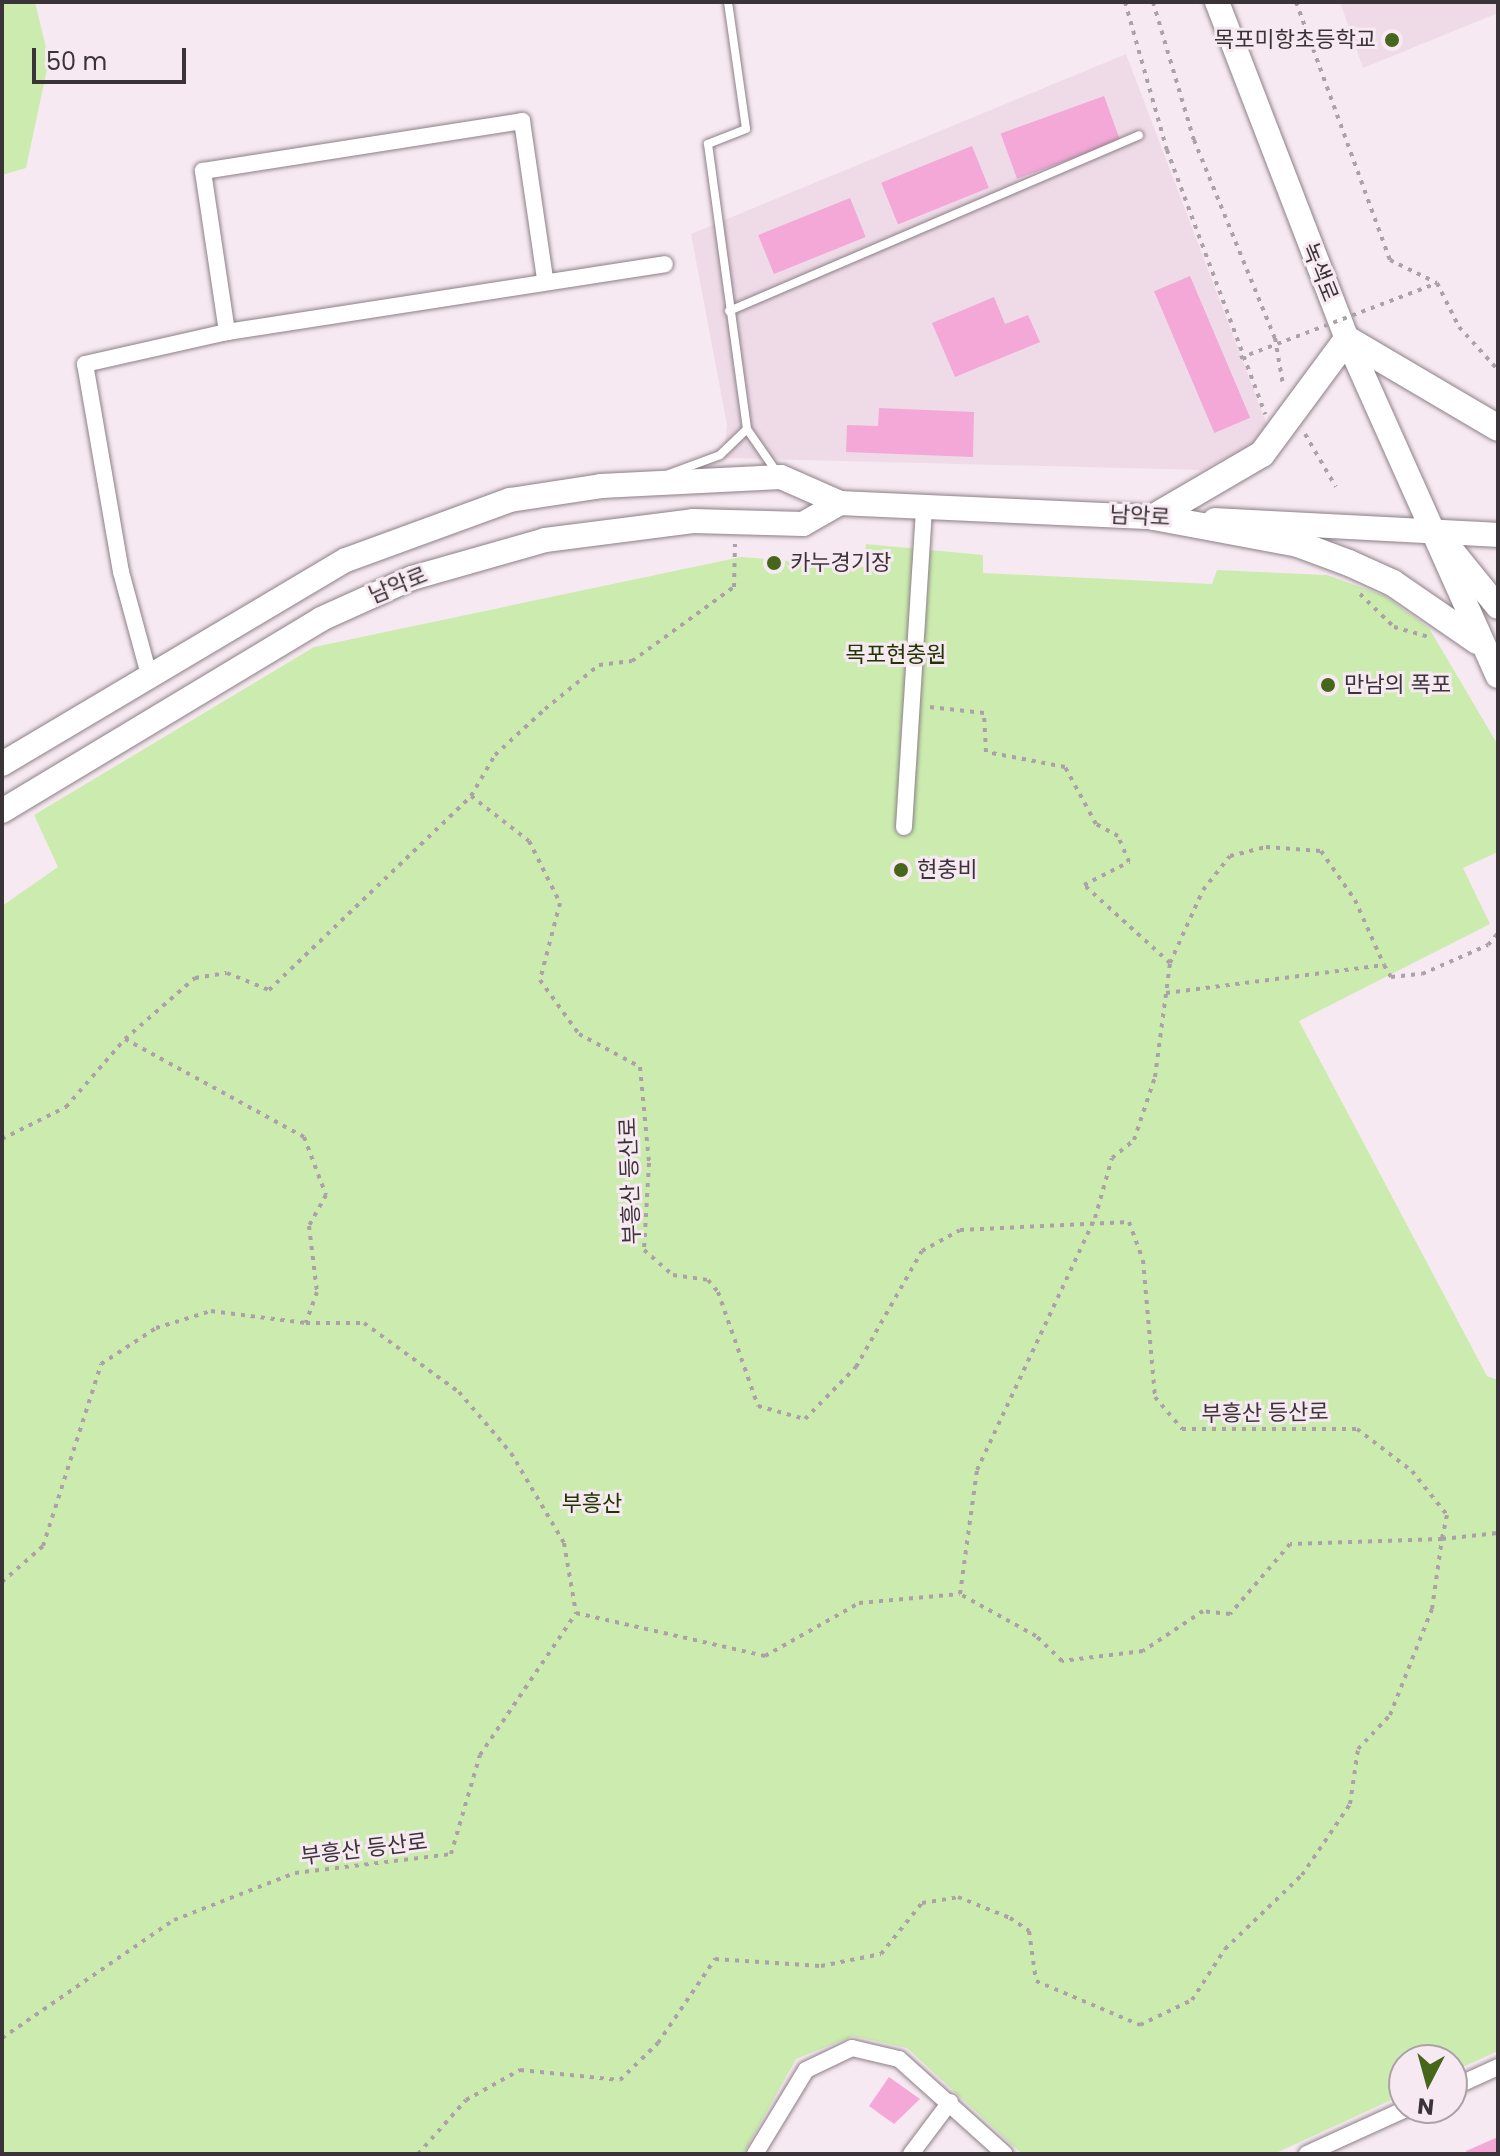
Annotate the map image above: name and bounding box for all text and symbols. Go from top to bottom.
place label: 목포미항초등학교 [1214,27,1376,53]
marker: 목포미항초등학교 [1383,31,1401,49]
scale bar [36,32,190,82]
text: 50 m [46,45,107,78]
street label: 녹색로 [1296,239,1344,305]
street label: 남악로 [1109,501,1171,531]
place label: 카누경기장 [790,550,891,576]
marker: 카누경기장 [765,554,783,572]
street label: 남악로 [365,561,431,609]
park label: 목포현충원 [845,642,947,668]
place label: 만남의 폭포 [1344,672,1451,698]
marker: 만남의 폭포 [1319,676,1337,694]
place label: 현충비 [917,857,978,883]
marker: 현충비 [892,861,910,879]
street label: 부흥산 등산로 [615,1117,645,1245]
street label: 부흥산 등산로 [1201,1399,1329,1427]
park label: 부흥산 [562,1491,622,1517]
street label: 부흥산 등산로 [299,1828,429,1870]
north arrow [1388,2044,1468,2124]
text: N [1416,2090,1436,2123]

